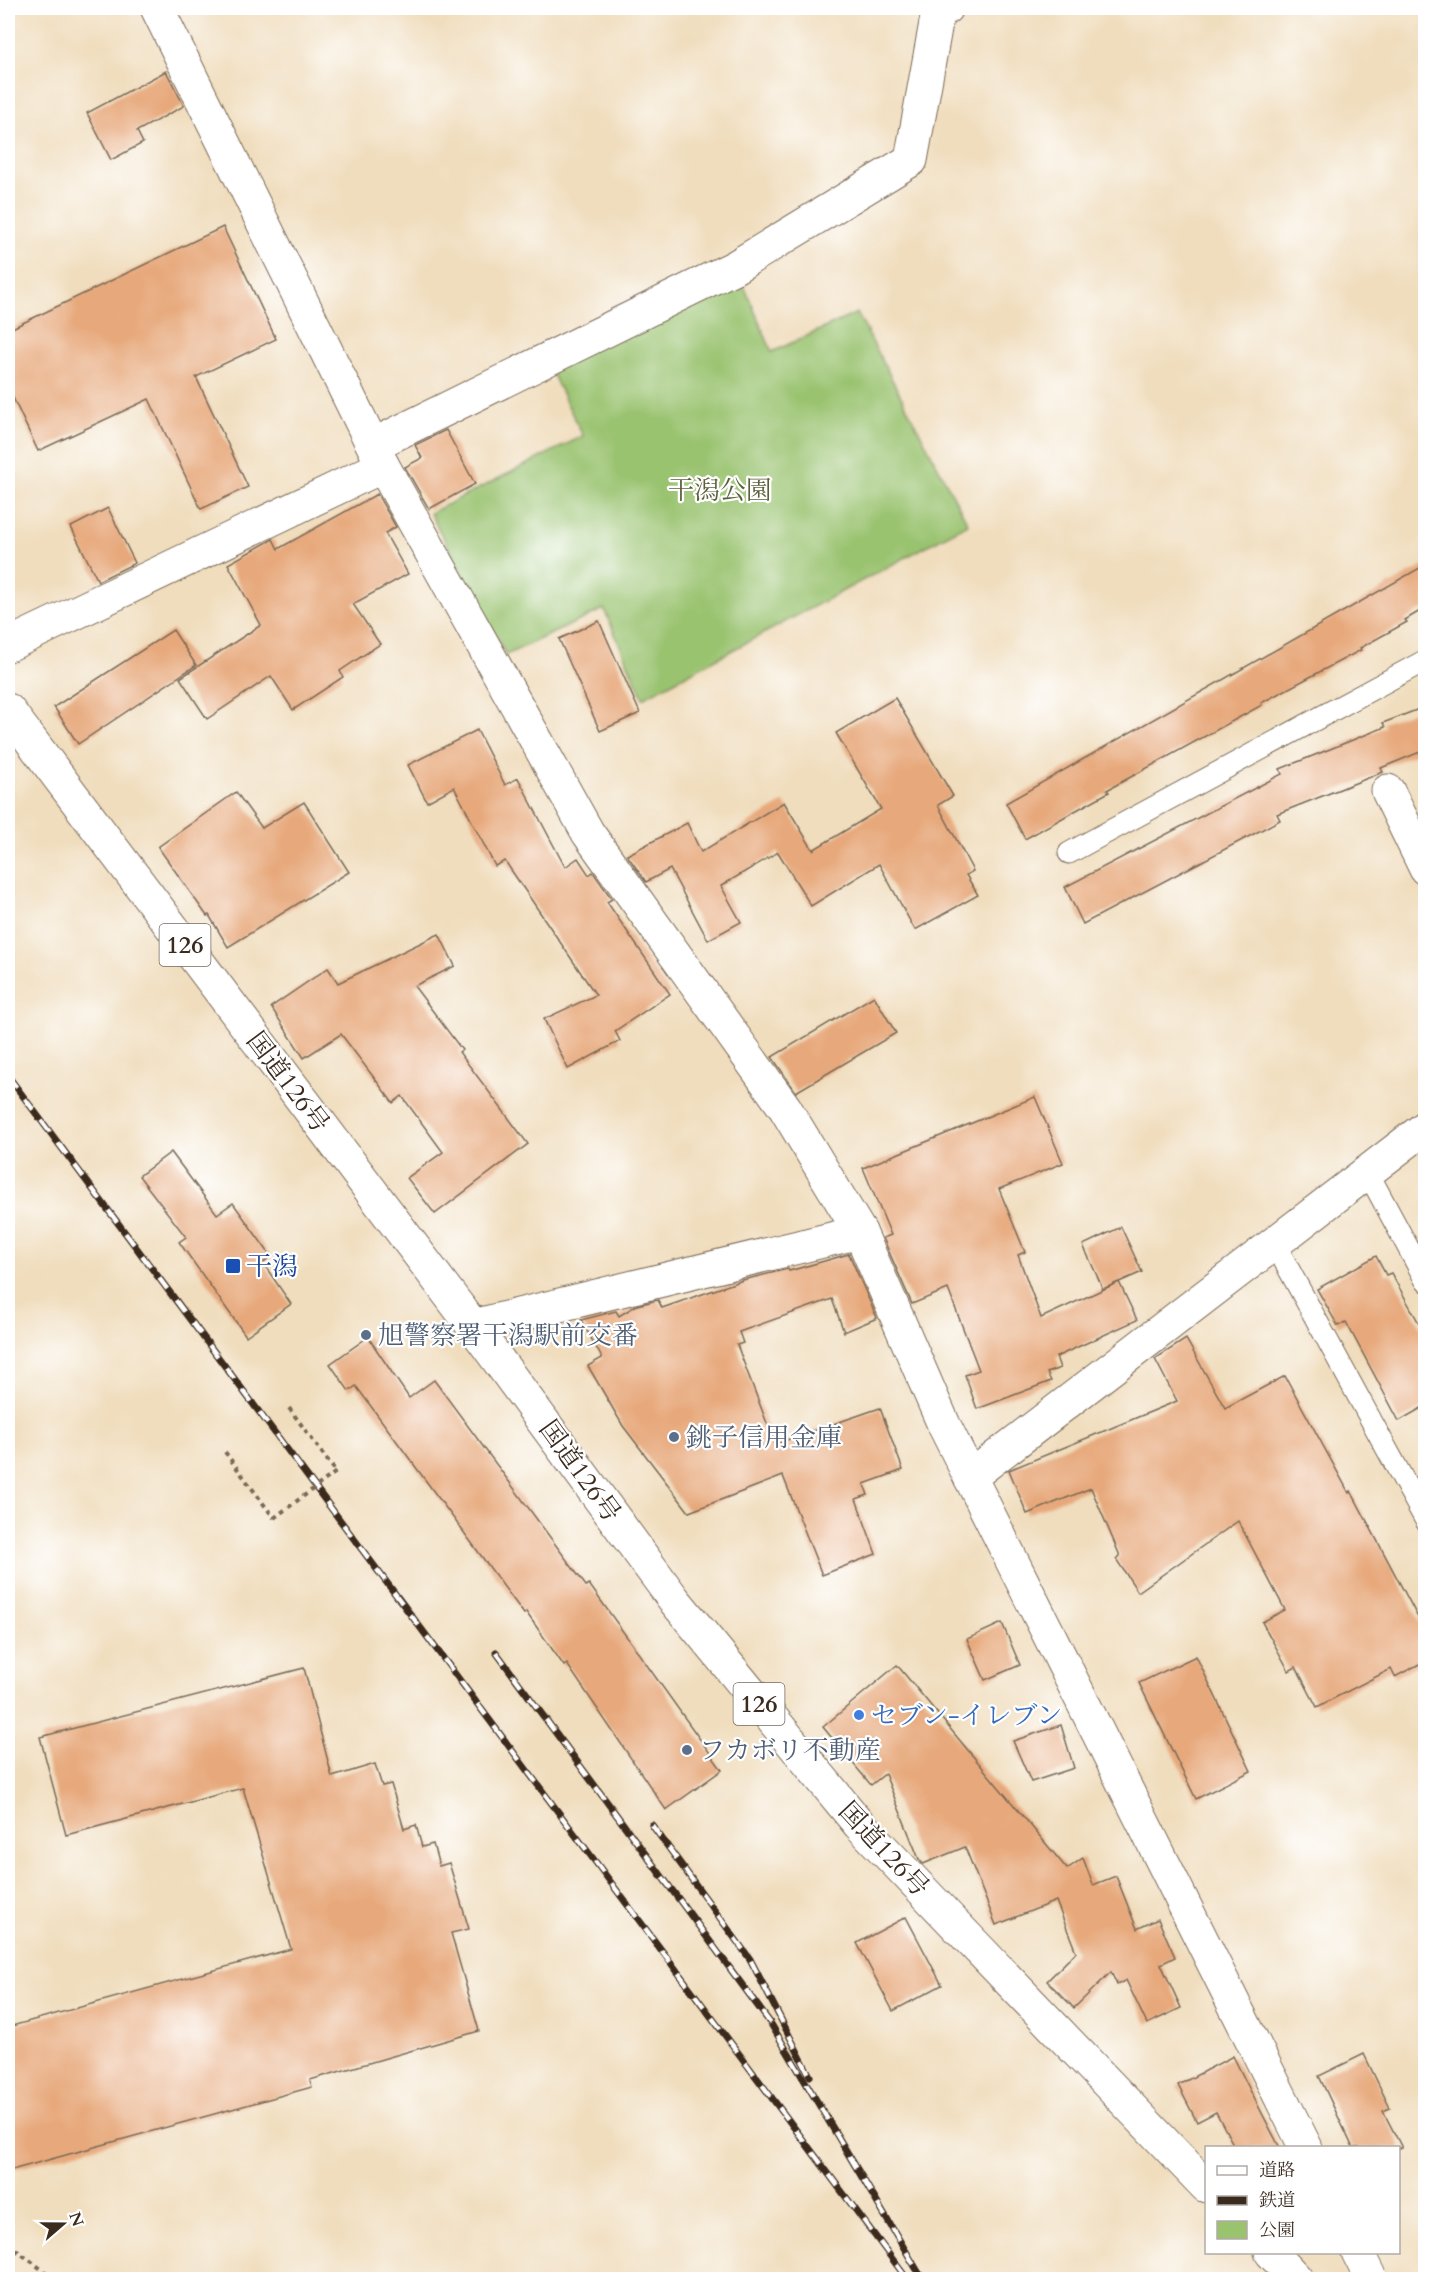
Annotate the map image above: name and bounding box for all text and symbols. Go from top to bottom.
park label: 干潟公園 [668,473,772,508]
road number: 126 [160,924,210,966]
street label: 国道126号 [239,1024,337,1140]
place label: 干潟 [246,1249,298,1284]
marker: 干潟 [224,1257,242,1275]
place label: 旭警察署干潟駅前交番 [378,1318,638,1353]
marker: 旭警察署干潟駅前交番 [359,1328,373,1342]
street label: 国道126号 [531,1413,629,1529]
place label: 銚子信用金庫 [686,1420,842,1455]
marker: 銚子信用金庫 [667,1430,681,1444]
road number: 126 [734,1683,784,1725]
place label: セブン-イレブン [871,1698,1063,1733]
marker: セブン-イレブン [852,1708,866,1722]
place label: フカボリ不動産 [699,1733,881,1768]
marker: フカボリ不動産 [680,1743,694,1757]
street label: 国道126号 [831,1794,937,1904]
legend [1205,2146,1400,2254]
text: 道路 [1259,2158,1295,2183]
text: 鉄道 [1259,2188,1295,2213]
north arrow [33,2194,93,2254]
text: N [63,2209,89,2230]
text: 公園 [1259,2218,1295,2243]

